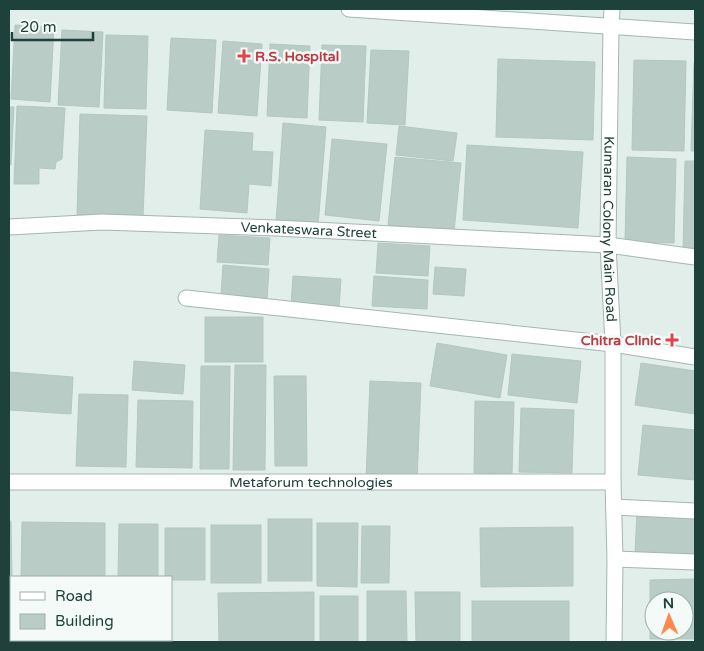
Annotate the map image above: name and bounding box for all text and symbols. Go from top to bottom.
scale bar [12,10,94,42]
text: 20 m [20,18,57,36]
place label: R.S. Hospital [255,48,339,65]
marker: R.S. Hospital [237,49,251,63]
street label: Kumaran Colony Main Road [599,136,620,322]
street label: Venkateswara Street [240,219,378,242]
place label: Chitra Clinic [581,332,662,349]
marker: Chitra Clinic [665,333,679,347]
street label: Metaforum technologies [229,474,393,491]
legend [10,576,172,641]
text: Road [55,587,93,605]
north arrow [644,591,694,641]
text: N [663,595,674,612]
text: Building [55,612,114,630]

